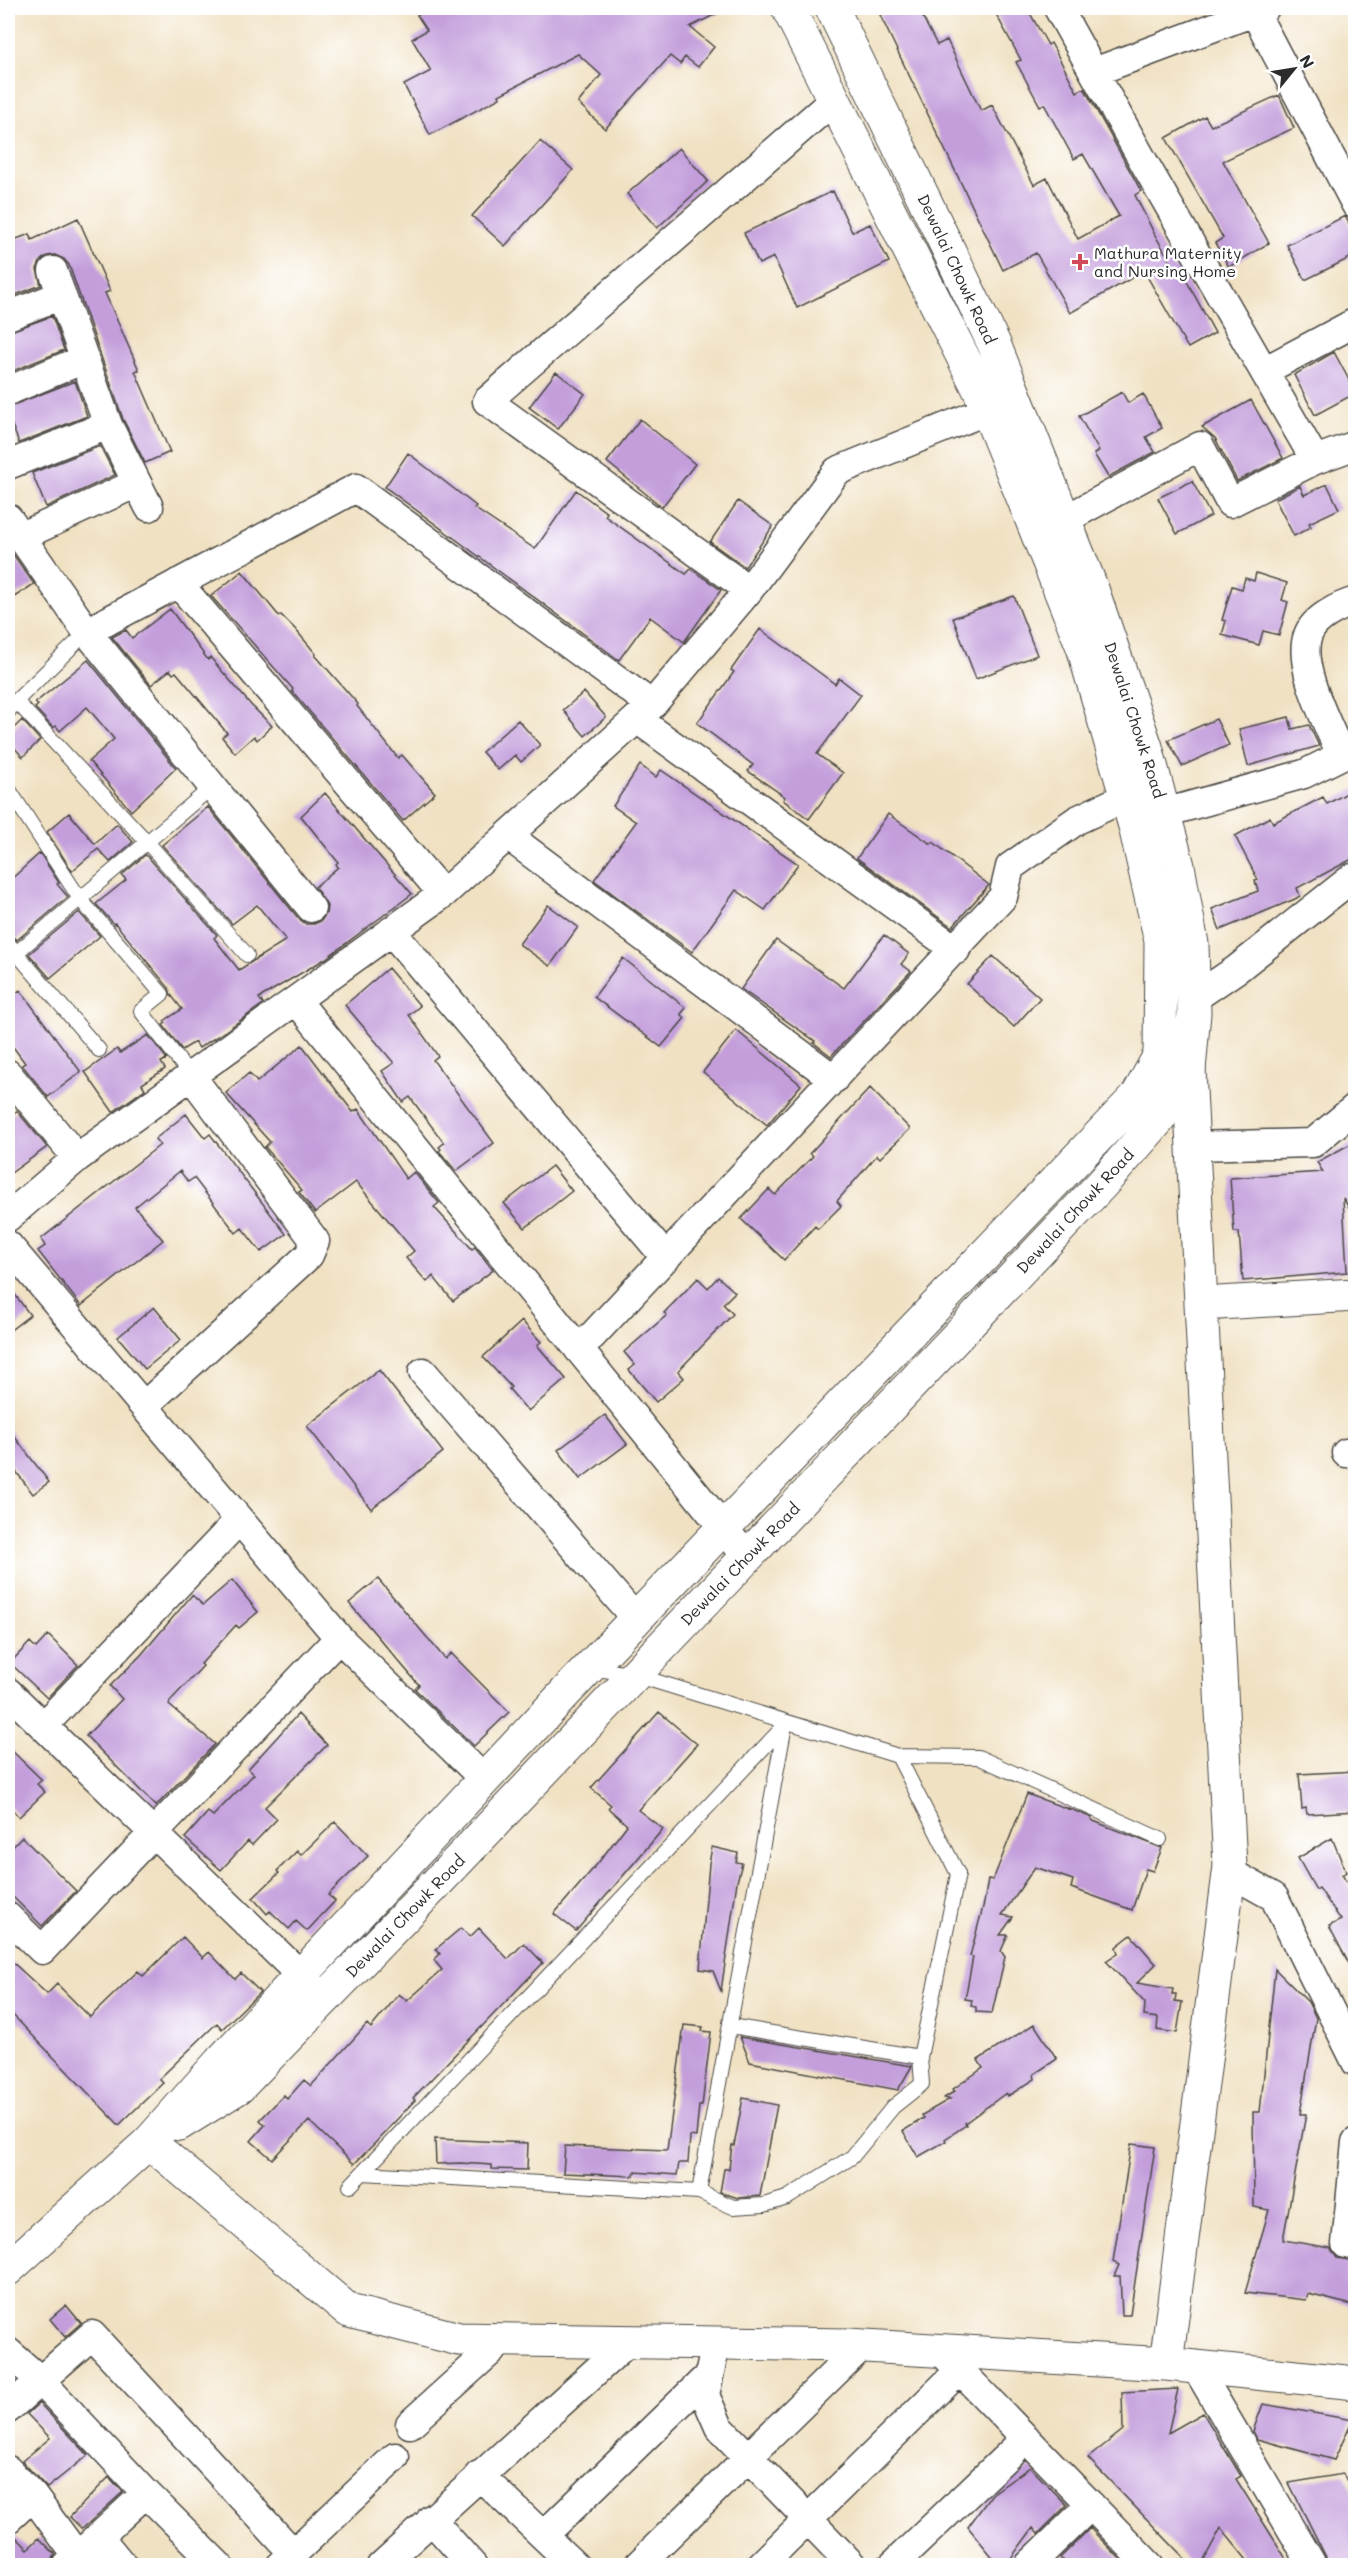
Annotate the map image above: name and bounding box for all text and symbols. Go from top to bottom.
north arrow [1264,39,1324,99]
text: N [1295,51,1320,72]
street label: Dewalai Chowk Road [913,190,1001,347]
place label: Mathura Maternity and Nursing Home [1094,242,1242,281]
marker: Mathura Maternity and Nursing Home [1071,253,1089,271]
street label: Dewalai Chowk Road [1100,639,1171,801]
street label: Dewalai Chowk Road [1011,1144,1138,1277]
street label: Dewalai Chowk Road [675,1498,804,1630]
street label: Dewalai Chowk Road [340,1850,469,1982]

